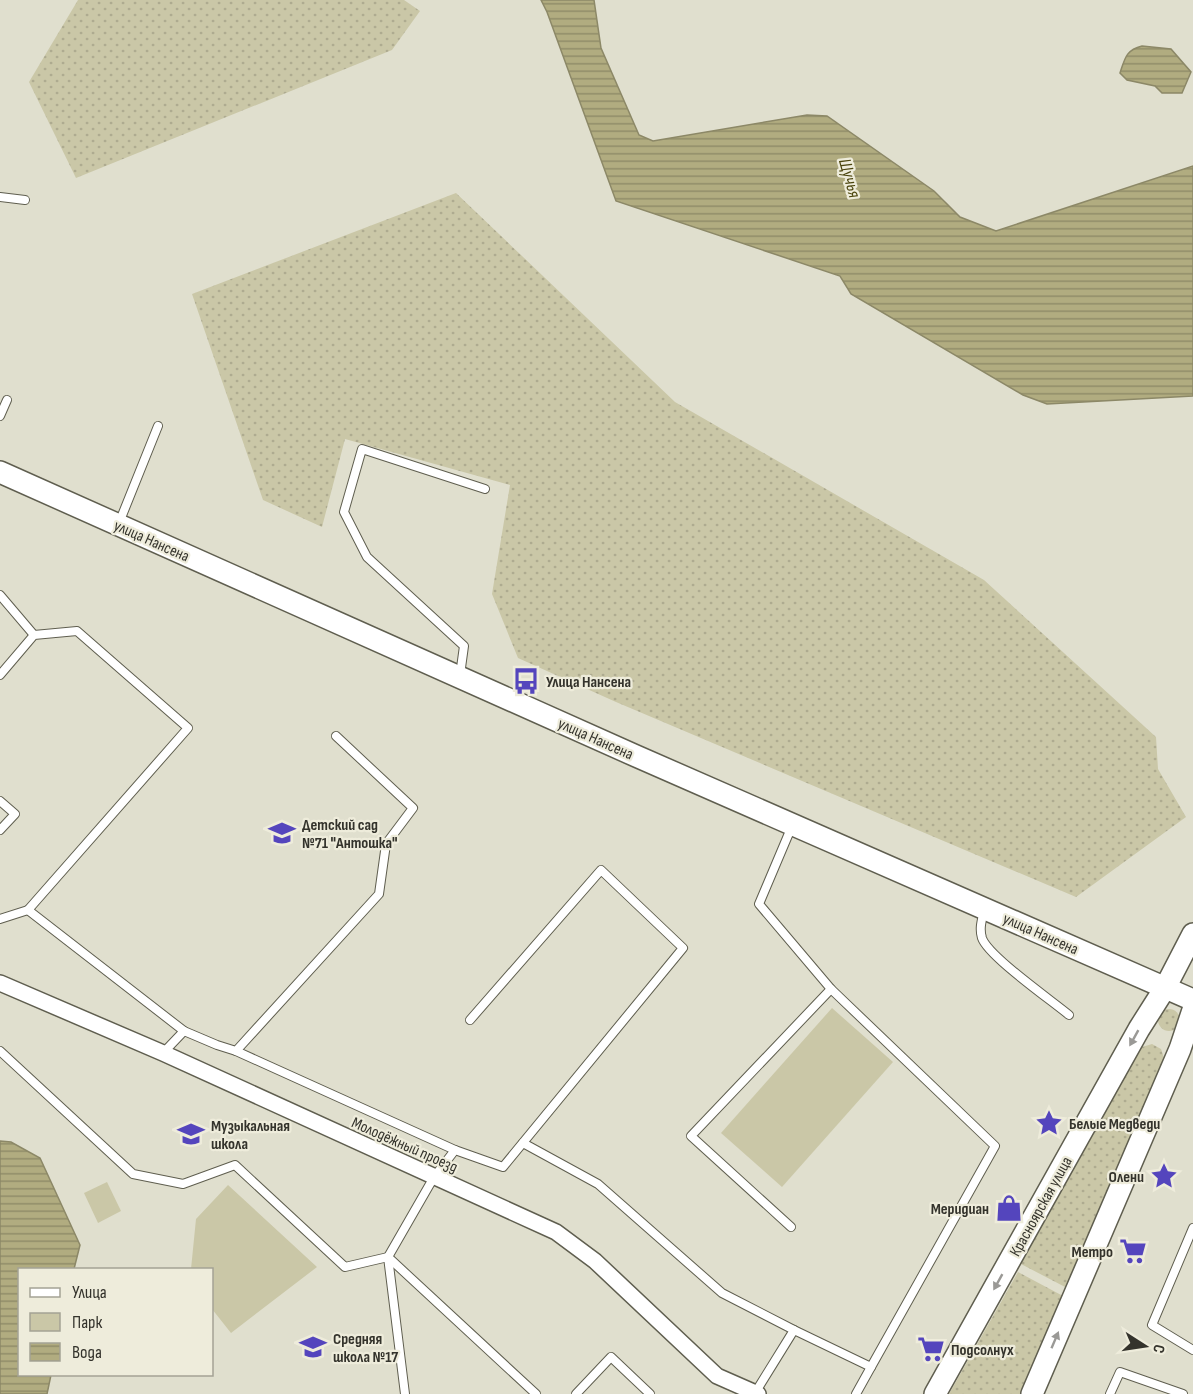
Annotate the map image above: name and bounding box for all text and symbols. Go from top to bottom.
water label: Щучья [834,156,865,200]
street label: улица Нансена [111,516,192,566]
bus stop icon: Улица Нансена [511,666,541,696]
place label: Улица Нансена [546,673,631,692]
street label: улица Нансена [555,714,636,764]
place label: Детский сад №71 "Антошка" [302,816,398,853]
school or university icon: Детский сад №71 "Антошка" [267,818,297,848]
street label: улица Нансена [1000,909,1081,959]
one-way arrow [1129,1030,1139,1047]
place icon: Белые Медведи [1034,1108,1064,1138]
street label: Молодёжный проезд [348,1113,460,1177]
place label: Белые Медведи [1069,1115,1160,1134]
place label: Музыкальная школа [211,1117,290,1154]
school or university icon: Музыкальная школа [176,1119,206,1149]
street label: Красноярская улица [1006,1154,1077,1260]
place icon: Олени [1149,1161,1179,1191]
place label: Олени [1109,1168,1144,1187]
shop icon: Меридиан [994,1193,1024,1223]
place label: Меридиан [931,1200,989,1219]
supermarket icon: Метро [1118,1236,1148,1266]
place label: Метро [1072,1243,1113,1262]
legend [18,1268,213,1376]
one-way arrow [993,1274,1004,1290]
text: Улица [72,1282,107,1303]
text: Парк [72,1312,103,1333]
north arrow [1115,1316,1175,1376]
place label: Средняя школа №17 [333,1330,398,1367]
one-way arrow [1050,1331,1060,1349]
school or university icon: Средняя школа №17 [298,1332,328,1362]
supermarket icon: Подсолнух [916,1334,946,1364]
place label: Подсолнух [951,1341,1014,1360]
text: Вода [72,1342,102,1363]
text: С [1148,1343,1168,1355]

